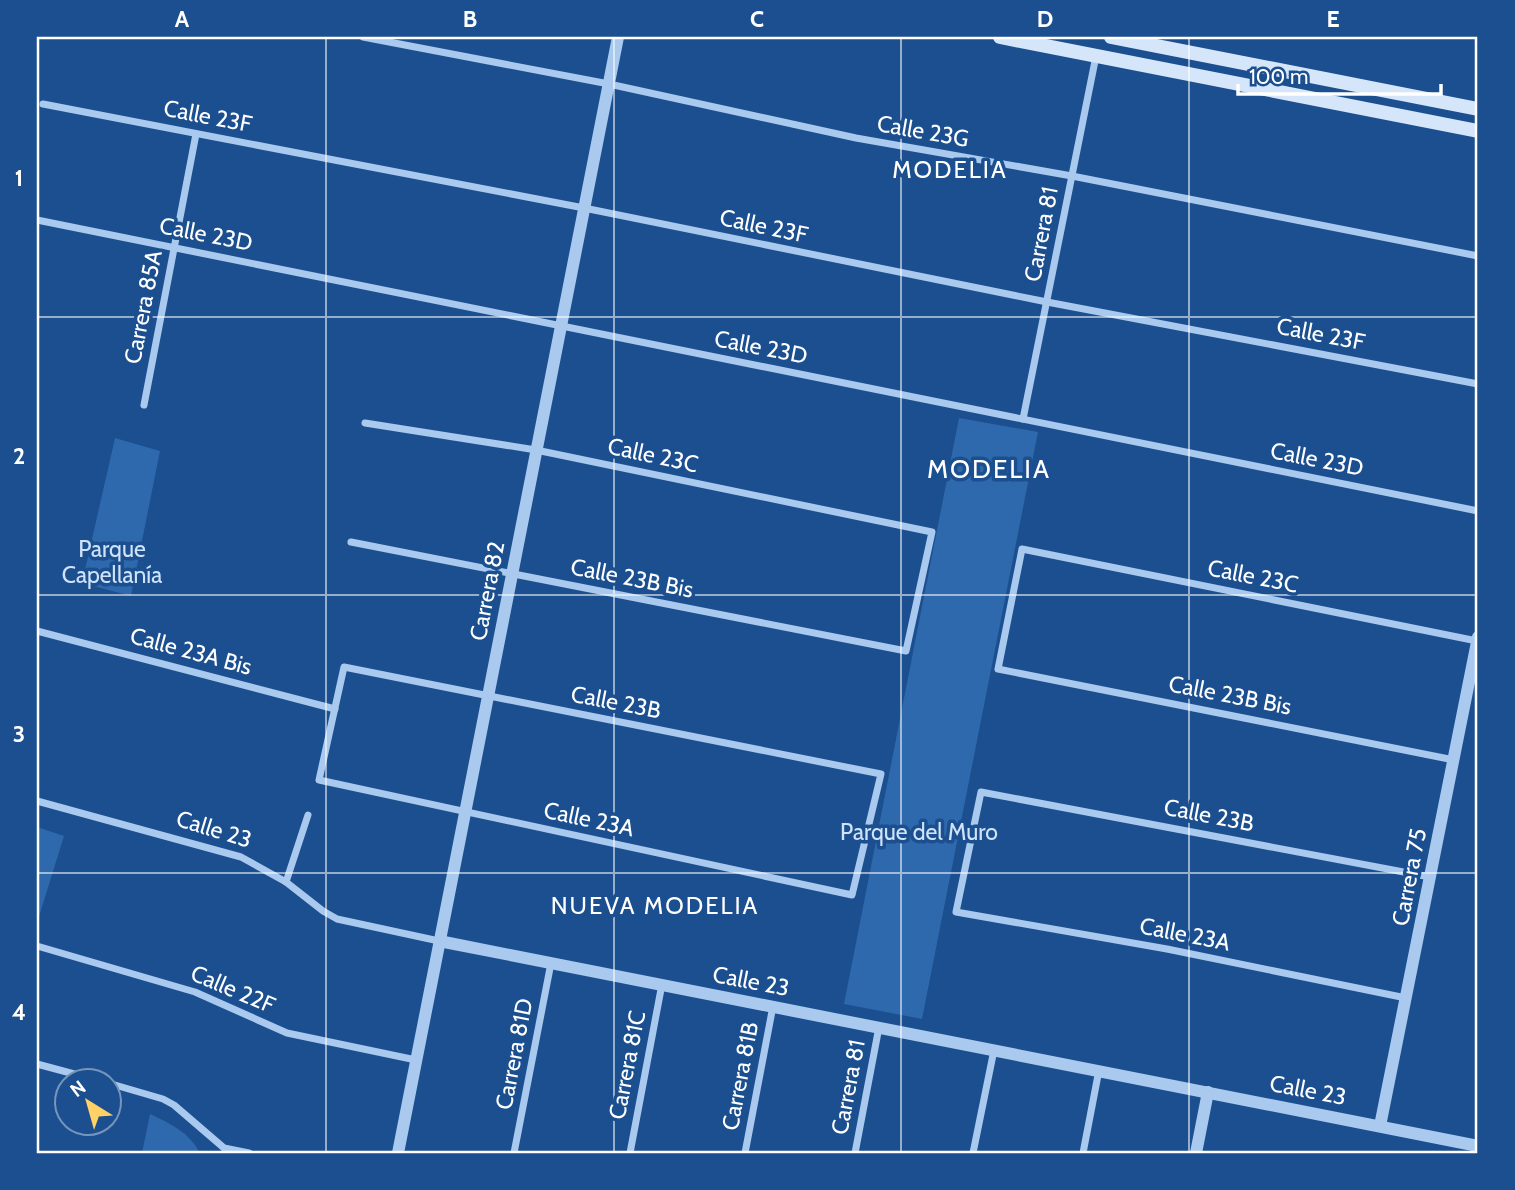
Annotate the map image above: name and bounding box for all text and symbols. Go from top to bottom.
text: A [175,5,190,33]
text: B [463,5,477,33]
text: C [750,5,764,33]
text: D [1037,5,1053,33]
text: E [1326,5,1340,33]
scale bar [1238,52,1442,96]
text: 100 m [1249,64,1308,89]
street label: Calle 23F [161,94,255,138]
street label: Calle 23G [875,109,971,153]
district label: MODELIA [892,155,1008,184]
text: 1 [15,164,23,192]
street label: Carrera 81 [1018,184,1064,284]
street label: Calle 23F [717,203,811,249]
street label: Calle 23D [157,211,255,257]
street label: Carrera 85A [118,248,168,366]
street label: Calle 23F [1274,312,1368,356]
street label: Calle 23D [712,324,810,370]
street label: Calle 23C [605,432,701,478]
street label: Calle 23D [1268,436,1366,482]
text: 2 [13,442,25,470]
district label: MODELIA [927,453,1051,485]
park label: Parque Capellanía [62,535,162,589]
street label: Carrera 82 [464,539,510,643]
street label: Calle 23B Bis [568,552,696,604]
street label: Calle 23C [1205,554,1301,598]
street label: Calle 23A Bis [127,621,255,681]
street label: Calle 23B Bis [1166,669,1294,721]
street label: Calle 23B [569,680,664,724]
text: 3 [13,720,25,748]
street label: Calle 23B [1162,793,1257,837]
street label: Calle 23A [541,796,637,842]
street label: Calle 23 [173,804,255,854]
park label: Parque del Muro [840,818,998,846]
street label: Carrera 75 [1386,826,1432,928]
district label: NUEVA MODELIA [551,891,759,920]
street label: Calle 23A [1137,912,1233,956]
street label: Calle 22F [187,959,279,1019]
street label: Calle 23 [710,960,792,1002]
street label: Carrera 81D [490,996,538,1112]
text: 4 [12,998,26,1026]
street label: Carrera 81C [603,1008,651,1122]
street label: Carrera 81B [716,1019,764,1133]
street label: Carrera 81 [825,1037,871,1137]
north arrow [52,1068,122,1138]
street label: Calle 23 [1267,1069,1349,1111]
text: N [66,1076,90,1102]

